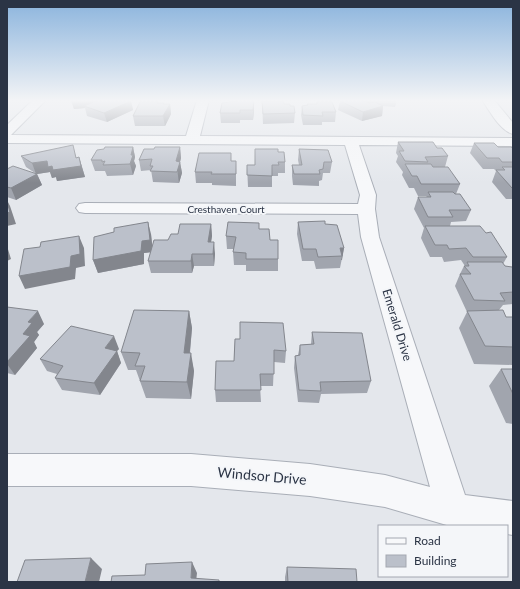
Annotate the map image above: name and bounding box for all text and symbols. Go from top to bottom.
street label: Cresthaven Court [187,203,265,215]
street label: Emerald Drive [379,287,416,363]
street label: Windsor Drive [217,463,307,488]
legend [378,525,508,577]
text: Road [414,533,441,548]
text: Building [414,553,457,568]

